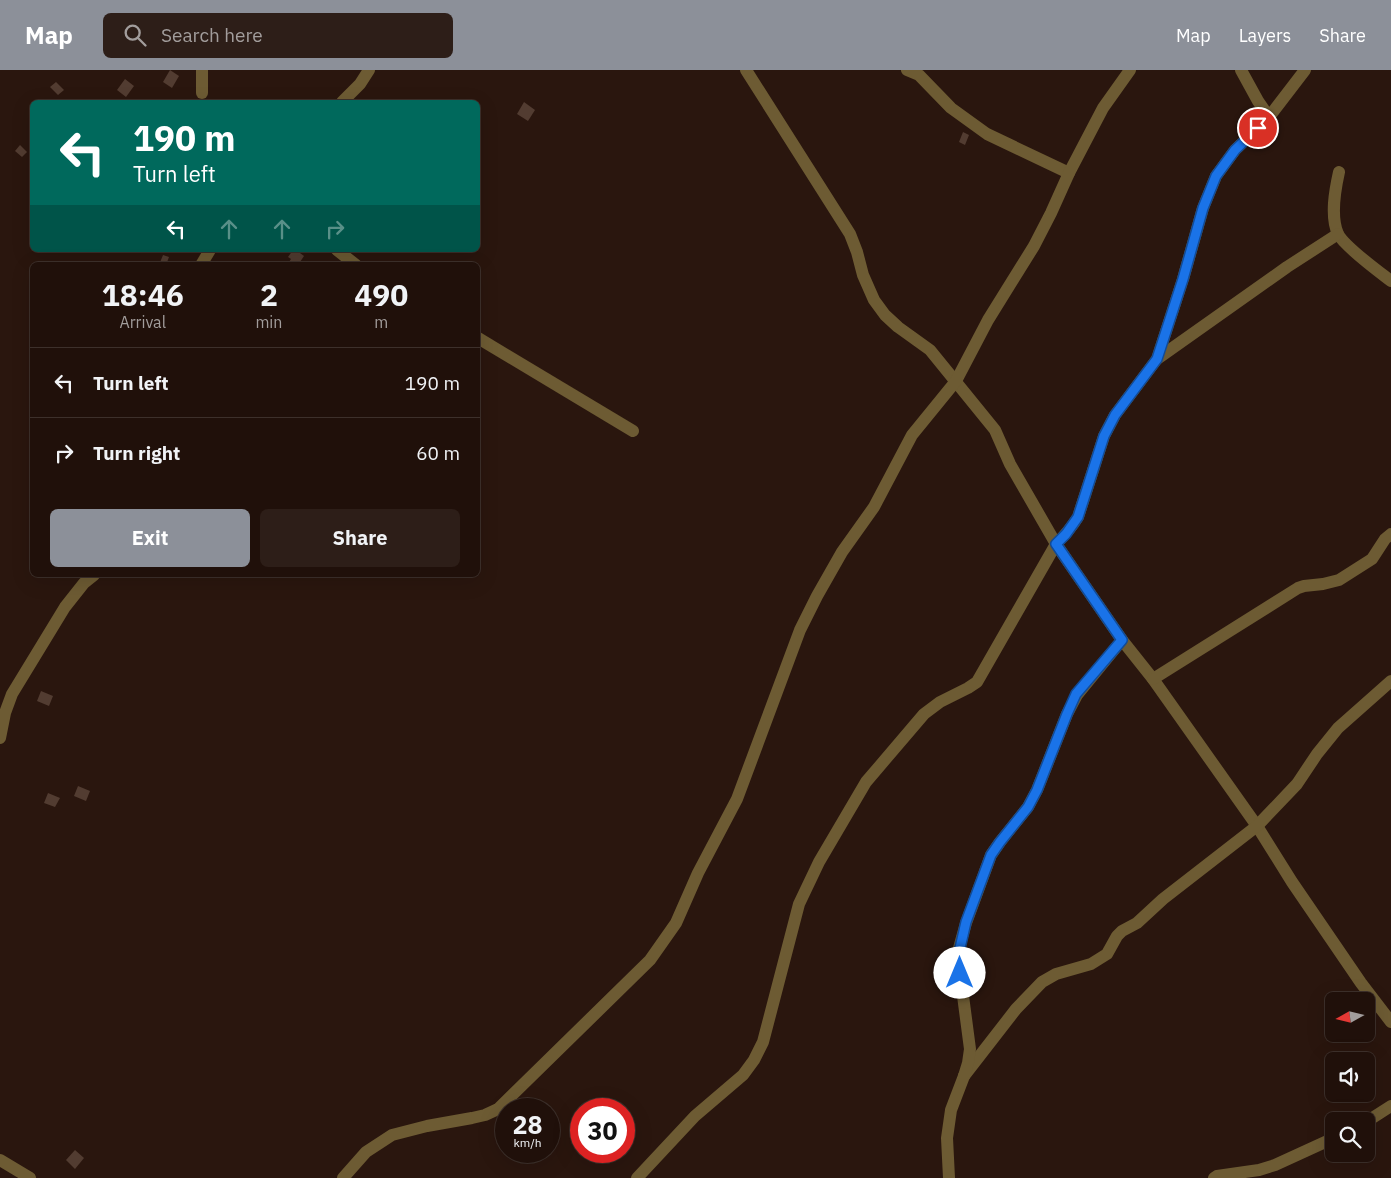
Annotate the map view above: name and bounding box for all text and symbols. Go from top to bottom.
search box [103,13,453,58]
text: Map [25,19,73,51]
icon: search [121,21,149,49]
text: Search here [161,23,263,47]
text: Map [1176,24,1211,47]
text: Layers [1239,24,1291,47]
text: Share [1319,24,1366,47]
pin [1237,107,1279,149]
icon: arrive [1244,114,1272,142]
text: 190 m [133,115,236,161]
icon: left [50,120,115,185]
text: Turn left [133,159,216,188]
icon: left [162,215,190,243]
icon: ahead [215,215,243,243]
icon: ahead [268,215,296,243]
icon: right [321,215,349,243]
text: 18:46 [102,275,184,314]
text: 2 [260,275,278,314]
text: 490 [354,275,408,314]
text: Arrival [119,312,166,332]
text: min [255,312,282,332]
text: m [374,312,388,332]
icon: left [50,369,78,397]
text: Turn left [93,371,169,395]
text: 190 m [405,371,460,395]
icon: right [50,439,78,467]
text: Turn right [93,441,180,465]
text: 60 m [416,441,460,465]
button: Exit [50,509,250,567]
button: Share [260,509,460,567]
position arrow [933,946,985,998]
north arrow [1325,992,1375,1042]
map controls [1325,992,1375,1162]
button: sound [1325,1052,1375,1102]
speed limit sign: 30 [570,1098,635,1163]
text: 28 [512,1108,543,1141]
button: search [1325,1112,1375,1162]
text: km/h [513,1135,542,1150]

